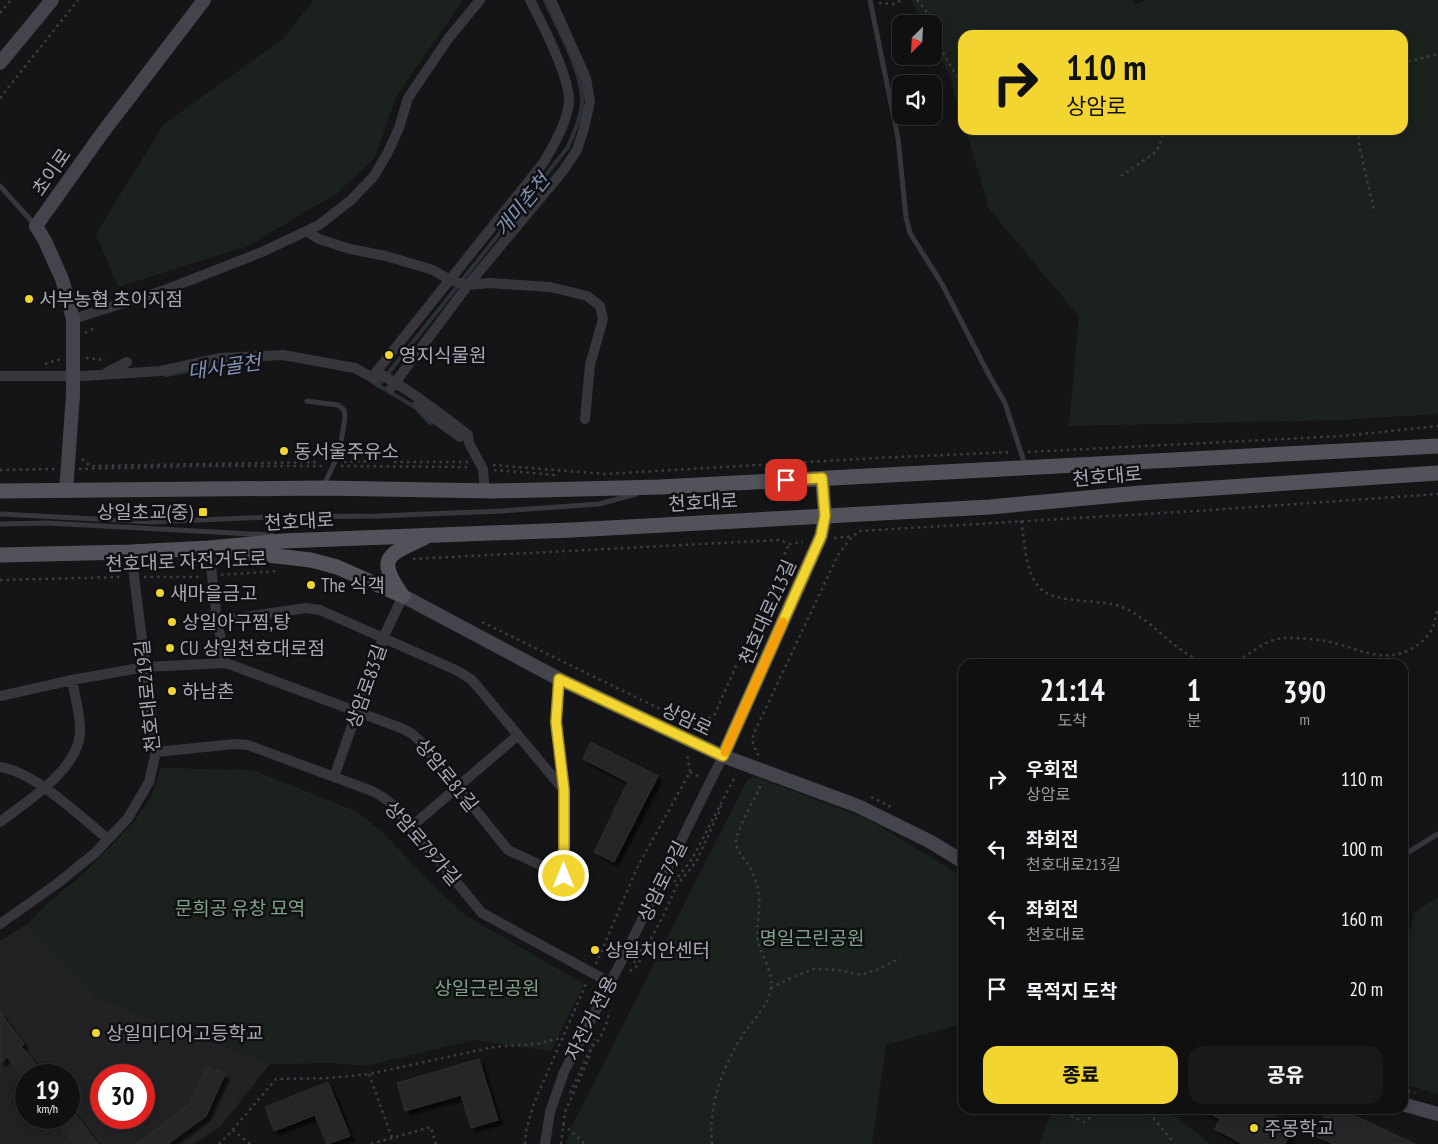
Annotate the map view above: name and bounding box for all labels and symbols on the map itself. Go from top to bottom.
north arrow [892,15,942,65]
street label: 초이로 [26,144,76,200]
water label: 개미촌천 [489,166,557,242]
place label: 서부농협 초이지점 [39,287,183,311]
marker: 서부농협 초이지점 [23,293,35,305]
place label: 영지식물원 [399,343,486,367]
water label: 대사골천 [186,349,265,385]
marker: 영지식물원 [383,349,395,361]
place label: 동서울주유소 [294,439,399,463]
marker: 동서울주유소 [278,445,290,457]
pin [765,459,807,501]
street label: 천호대로 [1071,461,1143,491]
street label: 천호대로 [667,488,739,516]
place label: 상일초교(중) [97,500,194,524]
marker: 상일초교(중) [197,506,209,518]
street label: 천호대로 [263,507,335,535]
street label: 천호대로 자전거도로 [105,546,267,576]
street label: 천호대로213길 [733,555,801,669]
place label: The 식객 [321,573,385,597]
marker: The 식객 [305,579,317,591]
place label: 새마을금고 [170,581,257,605]
marker: 새마을금고 [154,587,166,599]
place label: 상일아구찜,탕 [182,610,291,634]
marker: 상일아구찜,탕 [166,616,178,628]
place label: CU 상일천호대로점 [180,636,325,660]
street label: 천호대로219길 [129,639,165,753]
street label: 상암로83길 [340,641,392,731]
marker: CU 상일천호대로점 [164,642,176,654]
place label: 하남촌 [182,679,234,703]
marker: 하남촌 [166,685,178,697]
street label: 상암로 [658,697,716,741]
street label: 상암로81길 [410,734,484,816]
street label: 상암로79가길 [380,796,466,890]
street label: 상암로79길 [632,837,692,925]
position arrow [537,849,589,901]
park label: 문희공 유창 묘역 [175,896,305,920]
park label: 명일근린공원 [760,926,864,950]
place label: 상일치안센터 [605,938,710,962]
marker: 상일치안센터 [589,944,601,956]
street label: 자전거 전용 [560,972,622,1064]
park label: 상일근린공원 [435,976,539,1000]
place label: 상일미디어고등학교 [106,1021,263,1045]
marker: 상일미디어고등학교 [90,1027,102,1039]
speed limit sign: 30 [90,1064,155,1129]
place label: 주몽학교 [1264,1116,1334,1140]
marker: 주몽학교 [1248,1122,1260,1134]

